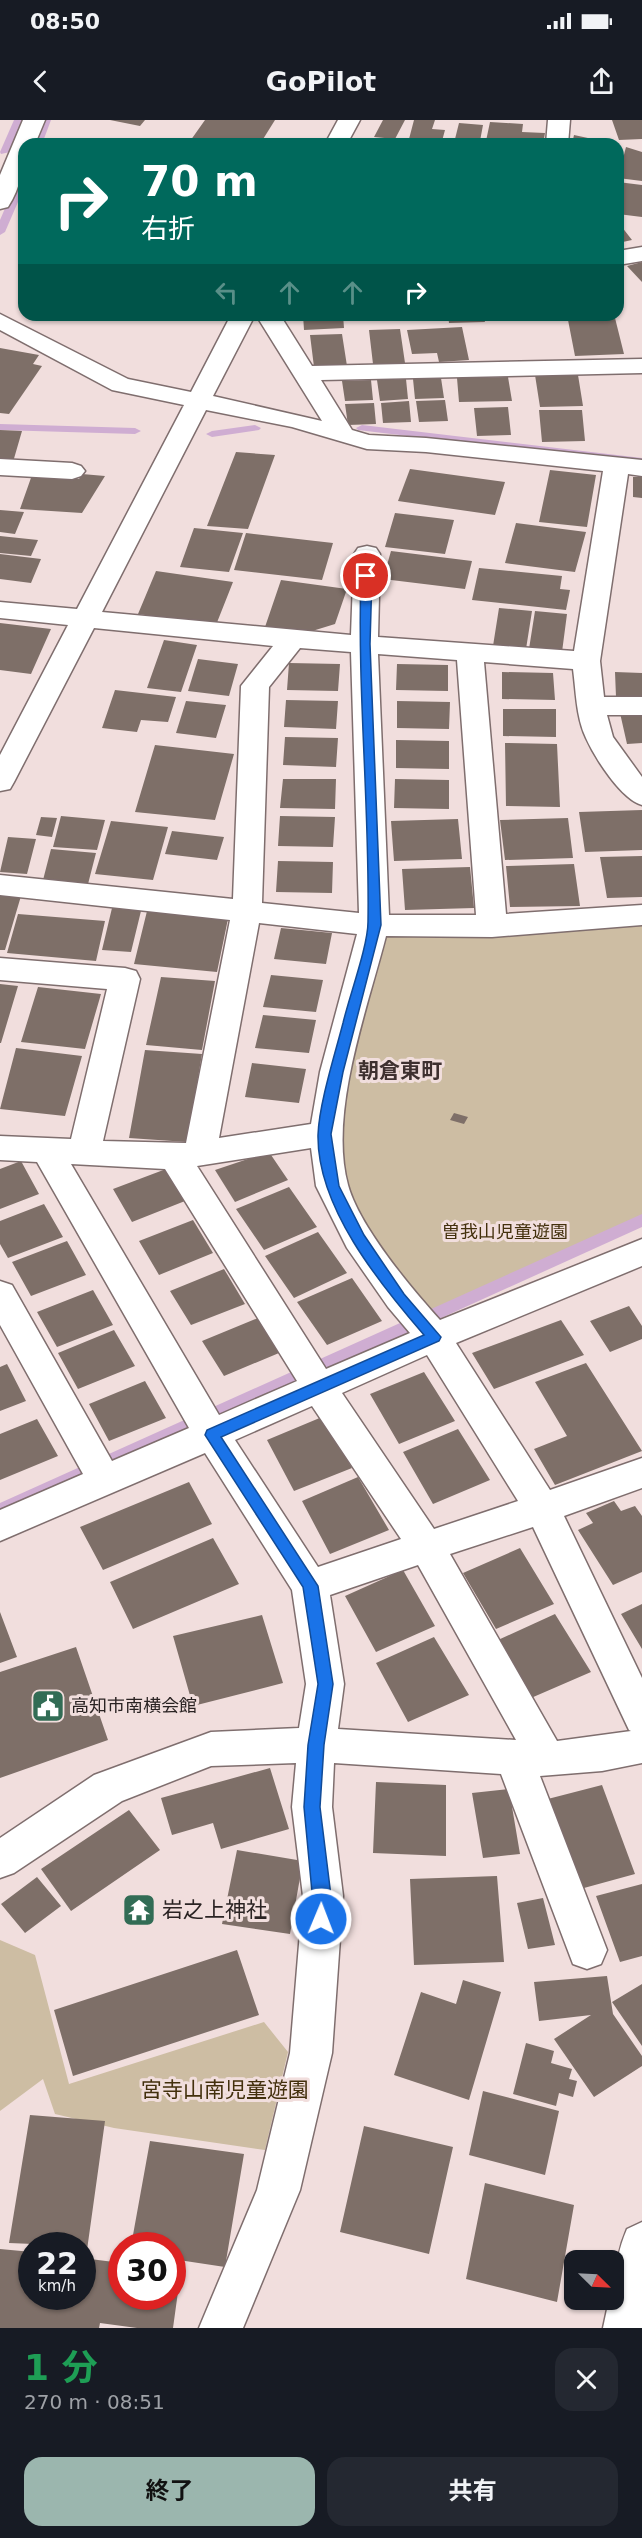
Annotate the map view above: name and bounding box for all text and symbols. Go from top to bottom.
text: 08:50 [30,9,100,34]
icon: back [24,65,57,98]
icon: share [585,65,618,98]
text: GoPilot [266,66,376,97]
text: 70 m [141,157,258,206]
icon: right [42,162,120,240]
text: 右折 [141,213,195,244]
icon: left [210,276,243,309]
icon: ahead [273,276,306,309]
icon: ahead [336,276,369,309]
icon: right [399,276,432,309]
pin [340,550,391,601]
icon: arrive [349,559,382,592]
district label: 朝倉東町 [358,1059,442,1083]
park label: 曽我山児童遊園 [442,1221,568,1242]
public building icon: 高知市南横会館 [30,1688,66,1724]
place label: 高知市南横会館 [71,1695,197,1716]
position arrow [289,1887,353,1951]
temple icon: 岩之上神社 [121,1892,157,1928]
place label: 岩之上神社 [162,1898,267,1922]
park label: 宮寺山南児童遊園 [141,2078,309,2102]
speed limit sign: 30 [108,2232,186,2310]
text: 22 [36,2246,78,2281]
north arrow [564,2250,624,2310]
map controls [564,2250,624,2310]
text: km/h [38,2277,76,2295]
text: 1 分 [24,2347,98,2388]
button: close [555,2348,618,2411]
text: 270 m · 08:51 [24,2390,165,2414]
button: 終了 [24,2457,315,2526]
button: 共有 [327,2457,618,2526]

